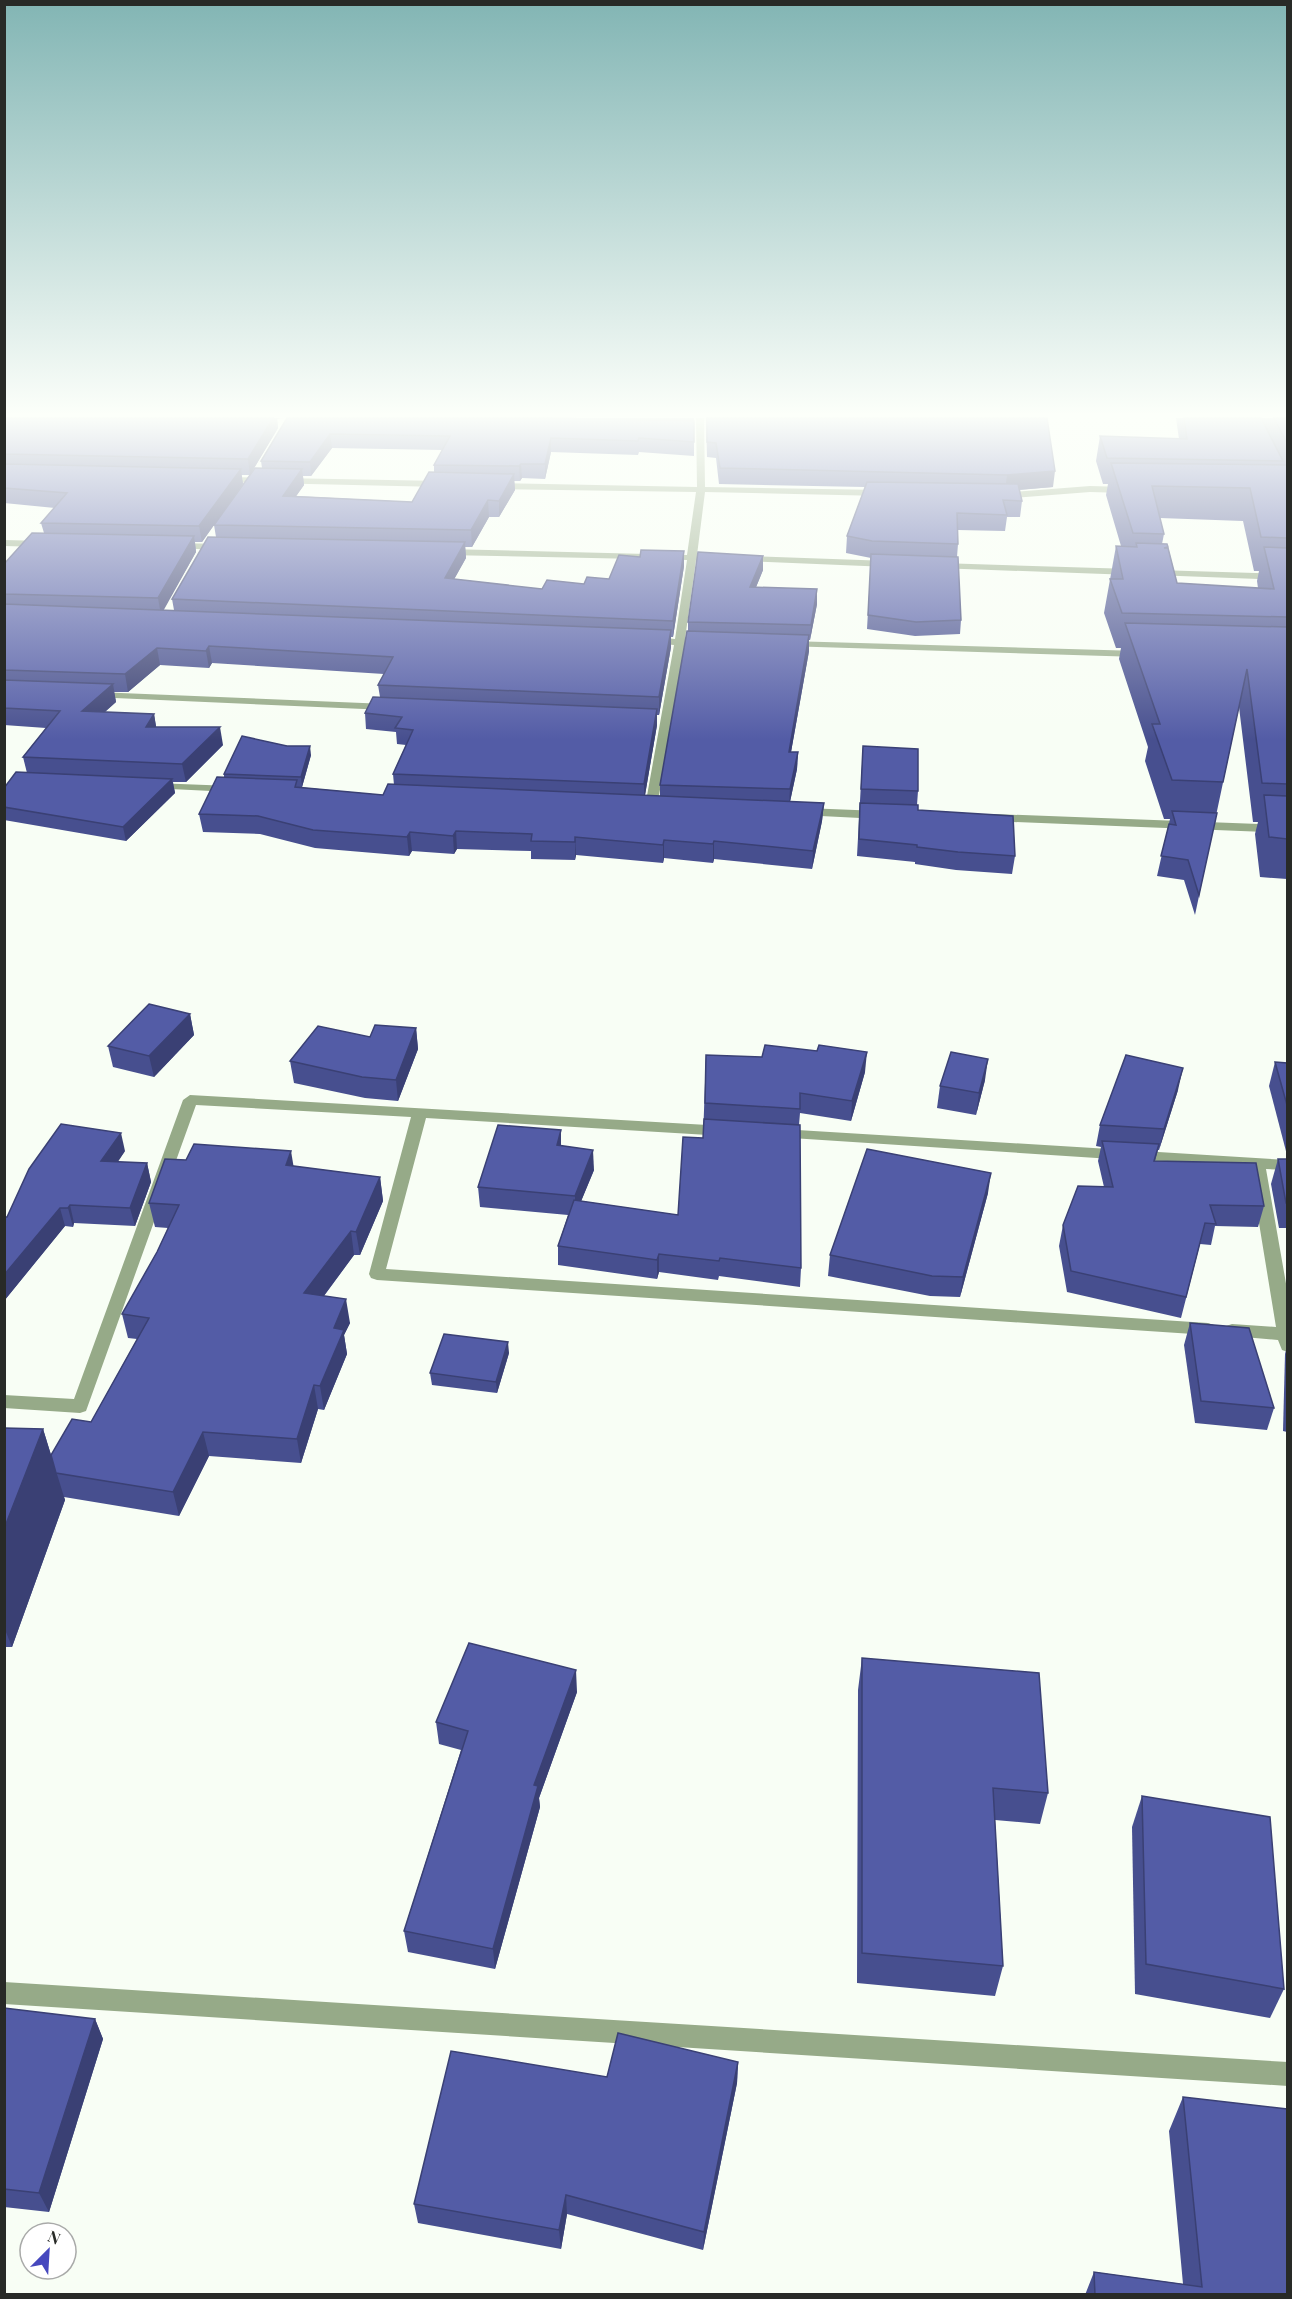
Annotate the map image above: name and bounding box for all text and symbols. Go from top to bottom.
north arrow [18,2221,78,2281]
text: N [45,2225,64,2249]

